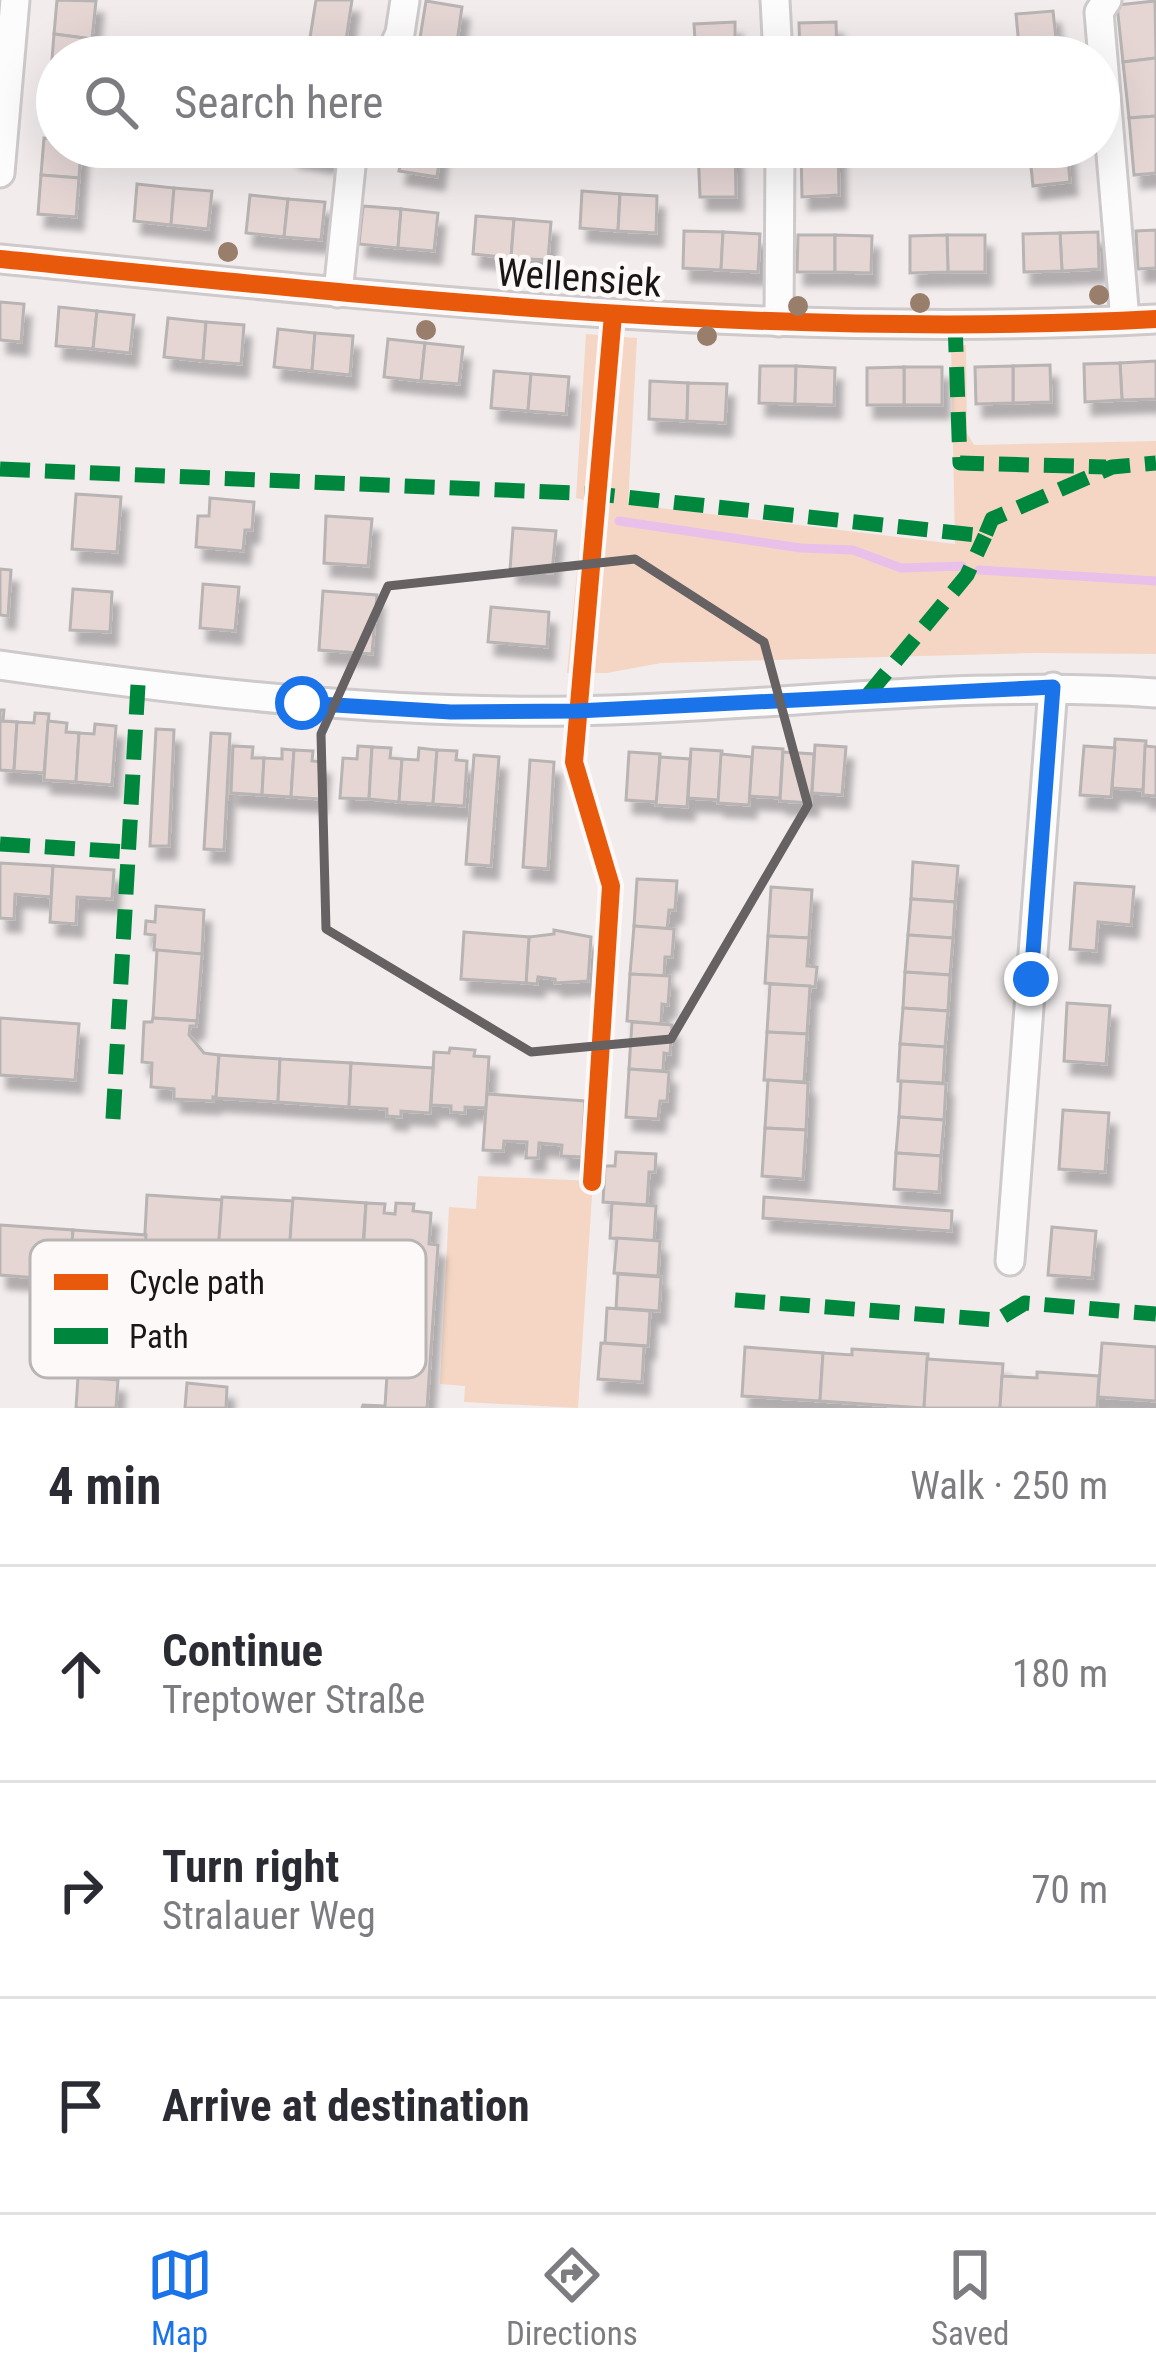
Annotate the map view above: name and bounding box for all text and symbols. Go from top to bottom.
search box [36,36,1120,168]
icon: search [78,69,144,135]
text: Search here [174,76,383,129]
street label: Wellensiek [495,249,663,307]
route start [275,676,329,730]
route end [1004,952,1058,1006]
legend [30,1240,426,1378]
text: Cycle path [129,1263,265,1302]
text: Path [129,1317,189,1356]
text: 4 min [48,1457,161,1516]
text: Walk · 250 m [910,1463,1108,1509]
text: Continue [162,1624,323,1677]
icon: ahead [48,1641,114,1707]
text: 180 m [1012,1651,1108,1697]
text: Treptower Straße [162,1677,425,1723]
text: Turn right [162,1840,339,1893]
icon: right [48,1857,114,1923]
text: 70 m [1031,1867,1108,1913]
text: Stralauer Weg [162,1893,376,1939]
icon: arrive [48,2073,114,2139]
text: Arrive at destination [162,2079,530,2132]
tab: Map [147,2242,213,2353]
tab: Directions [506,2242,638,2353]
tab: Saved [931,2242,1009,2353]

